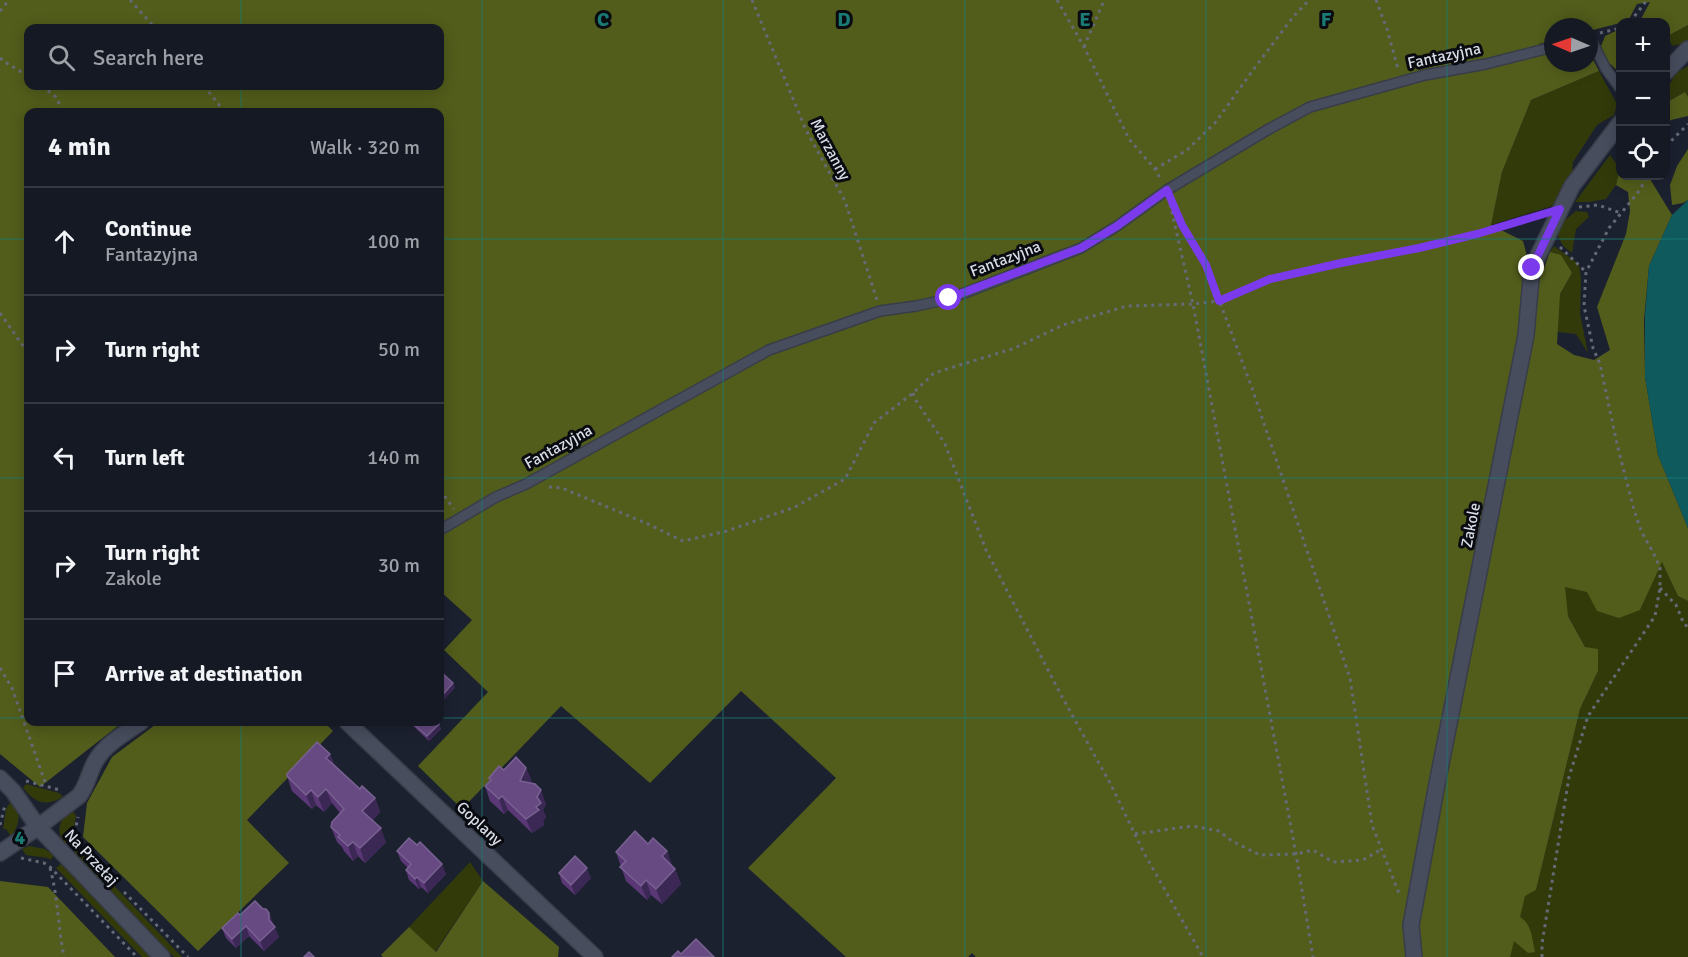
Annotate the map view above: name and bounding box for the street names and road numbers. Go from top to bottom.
street label: Fantazyjna [1406,38,1483,73]
street label: Marzanny [806,115,855,184]
street label: Fantazyjna [967,236,1044,282]
street label: Fantazyjna [521,420,596,474]
street label: Zakole [1457,501,1485,549]
street label: Goplany [452,797,507,850]
street label: Na Przełaj [60,825,123,890]

